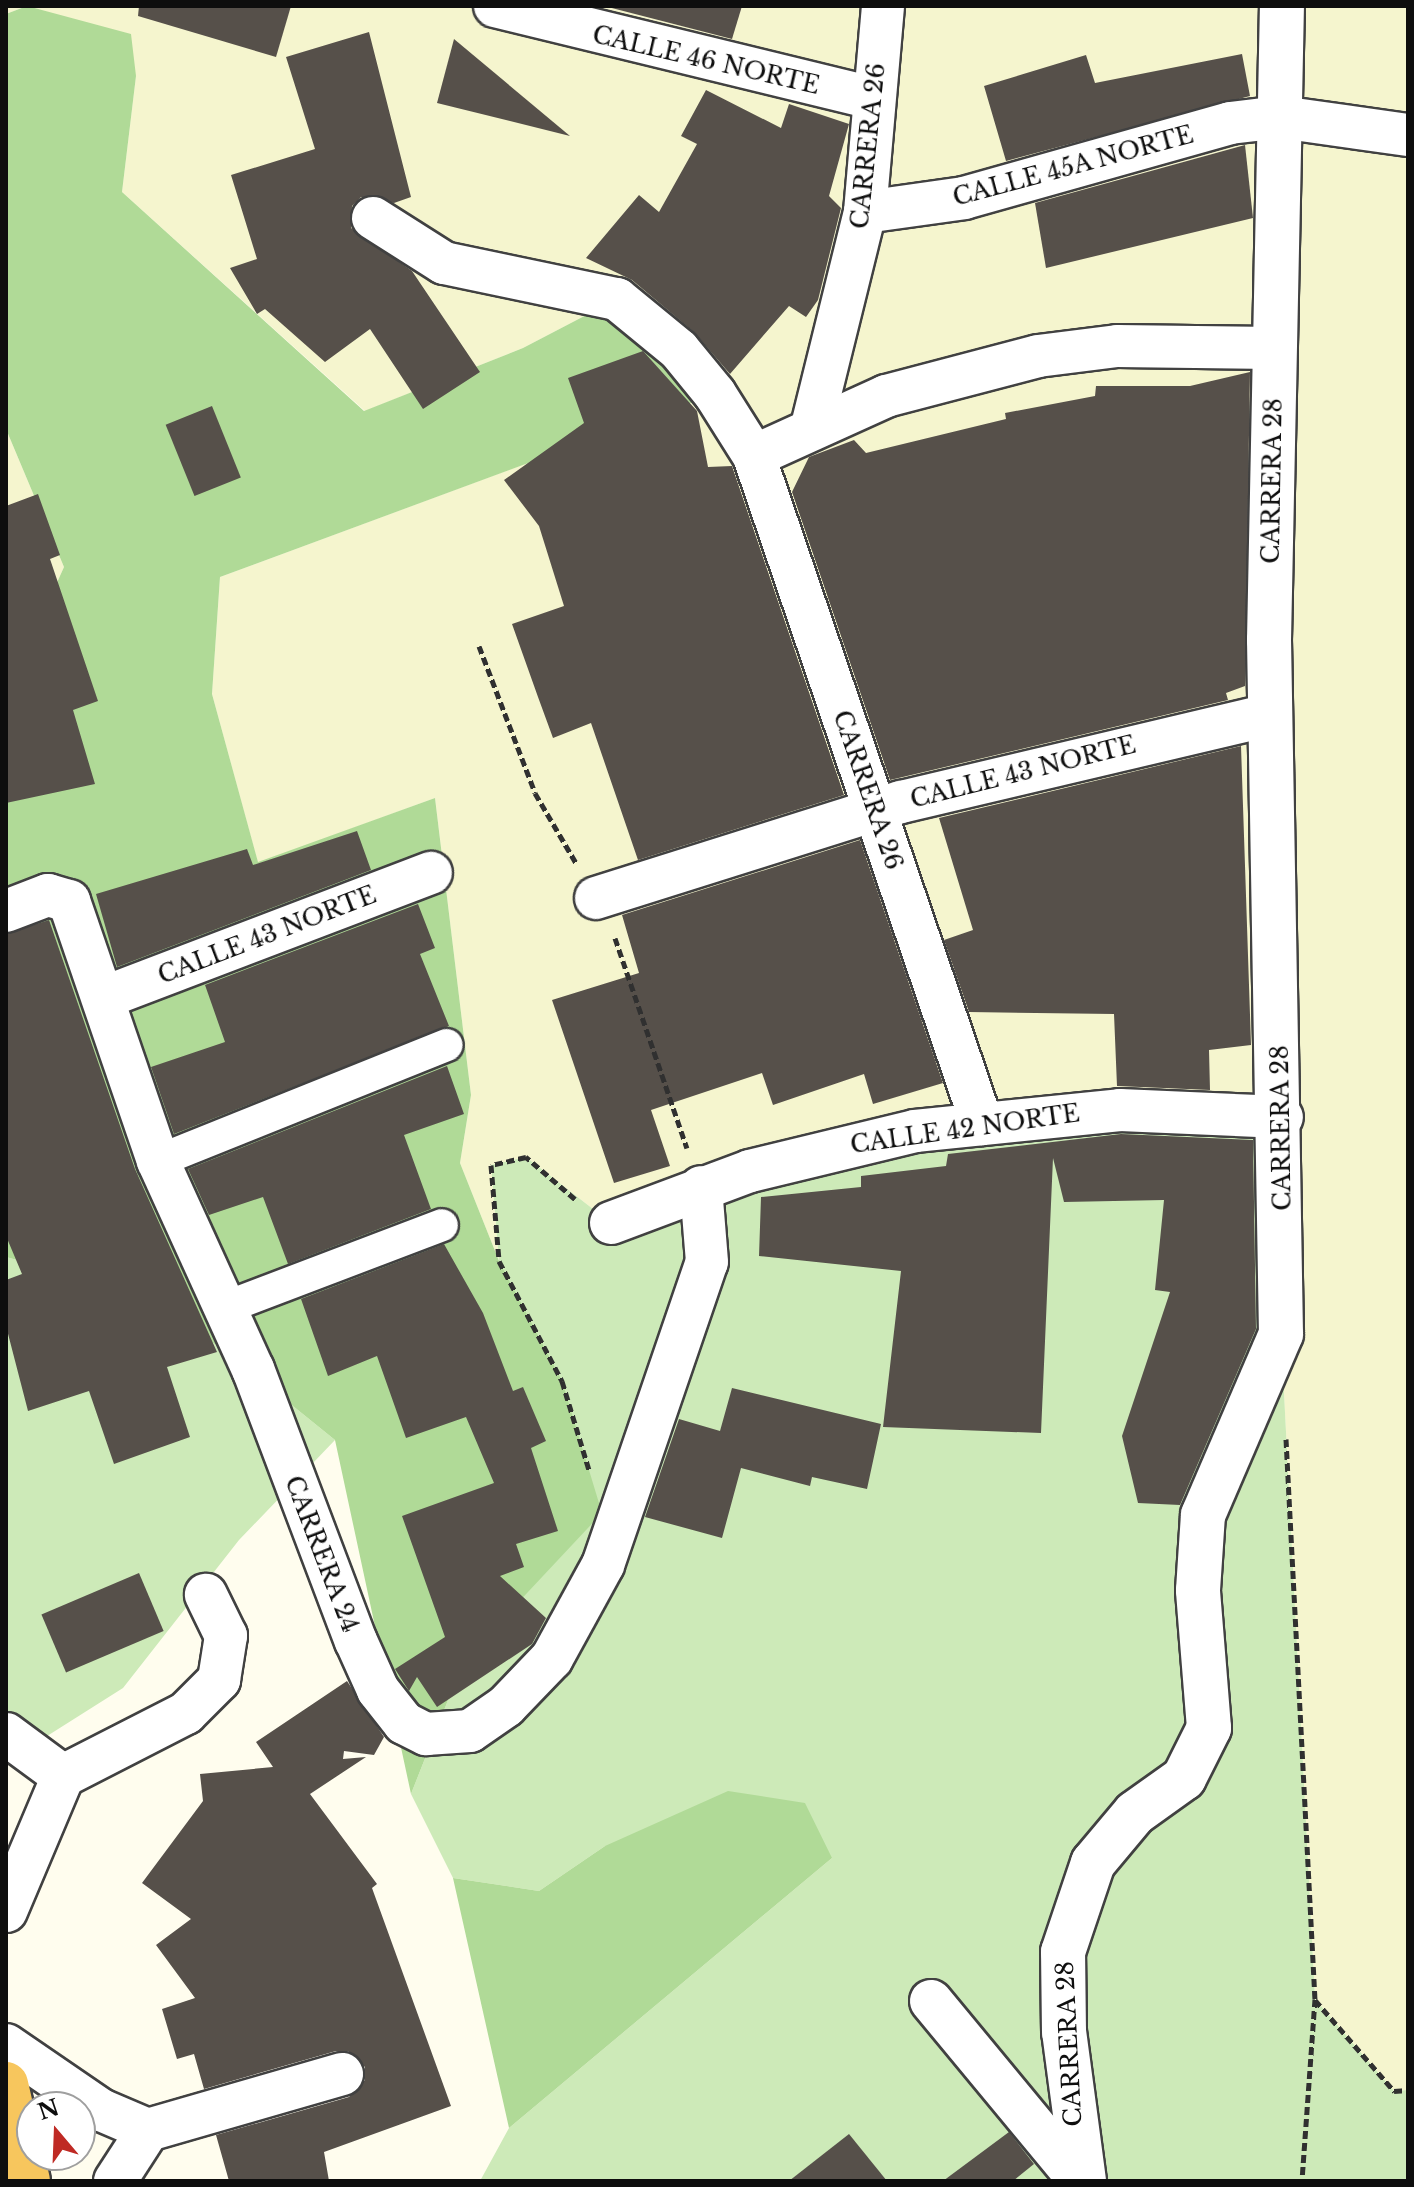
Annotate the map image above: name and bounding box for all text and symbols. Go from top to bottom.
street label: CALLE 46 NORTE [590,20,822,100]
street label: CARRERA 26 [845,61,891,231]
street label: CALLE 45A NORTE [949,120,1197,212]
street label: CARRERA 28 [1256,397,1288,565]
street label: CARRERA 26 [827,706,909,874]
street label: CALLE 43 NORTE [907,730,1139,814]
street label: CALLE 43 NORTE [154,880,380,990]
street label: CARRERA 28 [1265,1044,1297,1212]
street label: CALLE 42 NORTE [848,1099,1082,1159]
street label: CARRERA 24 [279,1471,365,1637]
street label: CARRERA 28 [1050,1960,1088,2128]
north arrow [16,2091,96,2171]
text: N [34,2094,63,2126]

